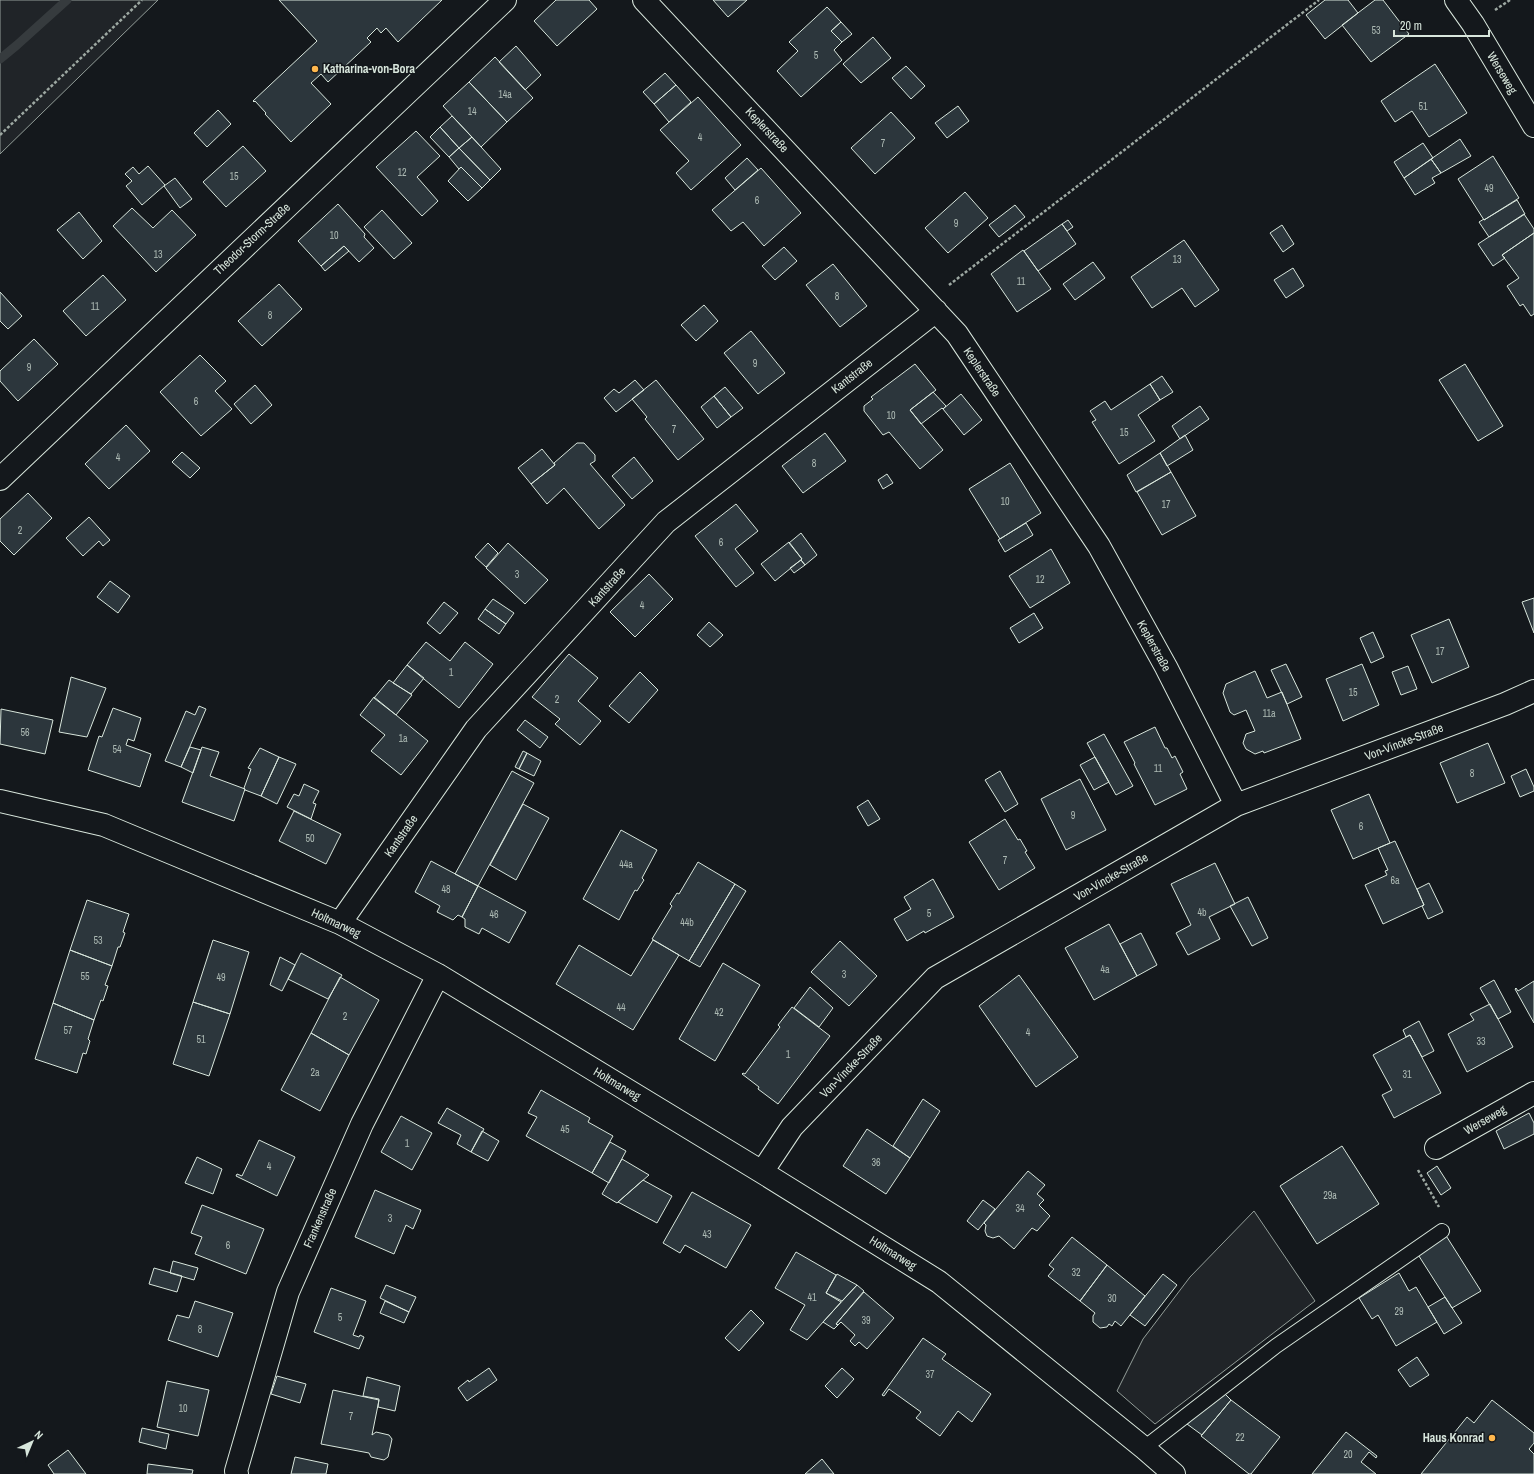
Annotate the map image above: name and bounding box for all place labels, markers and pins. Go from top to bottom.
place label: Katharina-von-Bora [323,61,415,77]
marker: Katharina-von-Bora [310,64,320,74]
place label: Haus Konrad [1423,1430,1484,1446]
marker: Haus Konrad [1487,1433,1497,1443]

